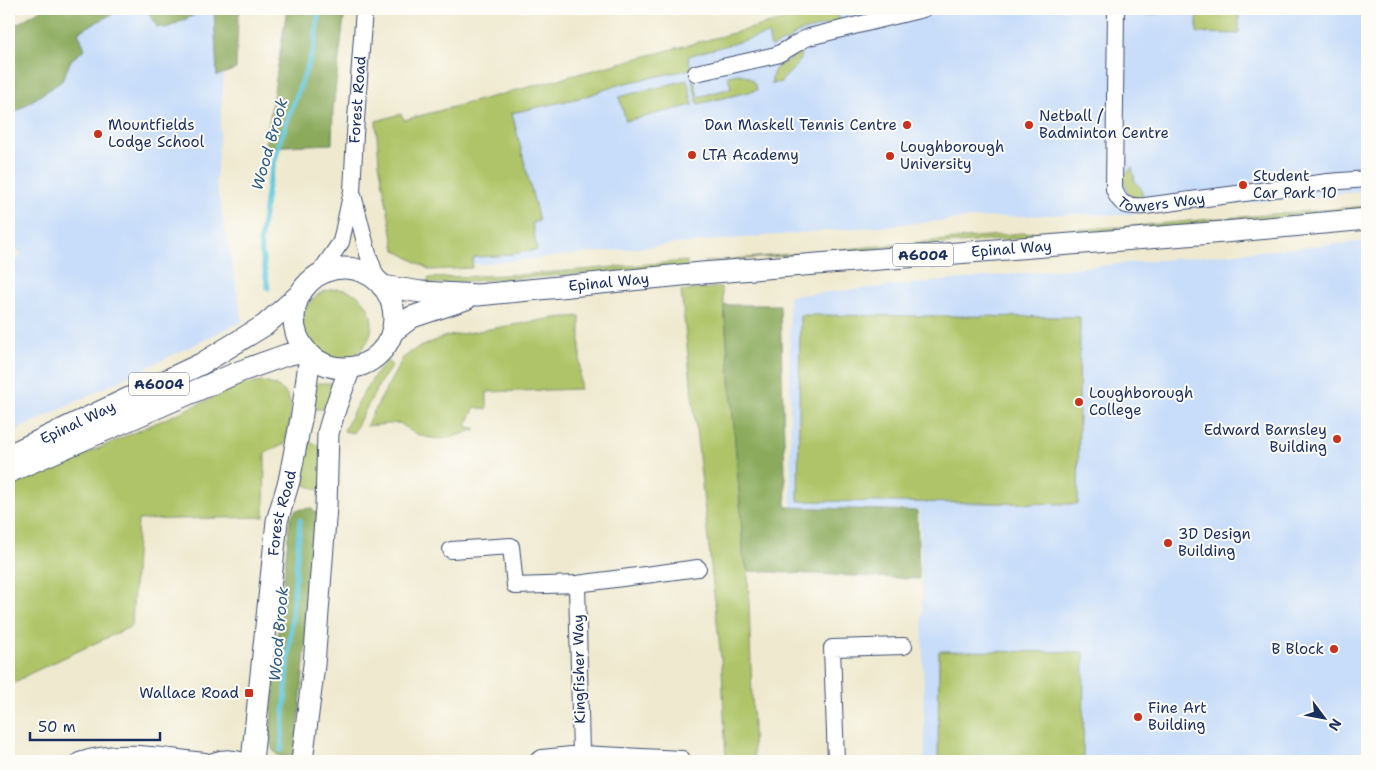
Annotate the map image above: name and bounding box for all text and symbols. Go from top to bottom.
street label: Forest Road [345,55,371,144]
water label: Wood Brook [246,96,293,193]
place label: Netball / Badminton Centre [1039,106,1169,143]
place label: Mountfields Lodge School [108,115,205,152]
place label: Dan Maskell Tennis Centre [704,115,897,135]
marker: Dan Maskell Tennis Centre [901,119,913,131]
marker: Netball / Badminton Centre [1023,119,1035,131]
marker: Mountfields Lodge School [92,128,104,140]
place label: Loughborough University [900,137,1004,174]
place label: LTA Academy [702,145,799,165]
marker: LTA Academy [686,149,698,161]
marker: Loughborough University [884,150,896,162]
place label: Student Car Park 10 [1253,166,1337,203]
marker: Student Car Park 10 [1237,179,1249,191]
street label: Towers Way [1113,188,1206,216]
street label: Epinal Way [970,236,1053,262]
road number: A6004 [893,244,953,266]
street label: Epinal Way [568,268,650,296]
road number: A6004 [129,372,189,396]
place label: Loughborough College [1089,383,1193,420]
street label: Epinal Way [37,396,119,449]
marker: Loughborough College [1073,396,1085,408]
place label: Edward Barnsley Building [1204,420,1327,457]
marker: Edward Barnsley Building [1331,433,1343,445]
street label: Forest Road [263,468,301,557]
place label: 3D Design Building [1178,524,1251,561]
marker: 3D Design Building [1162,537,1174,549]
water label: Wood Brook [264,586,293,682]
street label: Kingfisher Way [568,614,590,724]
place label: B Block [1272,639,1324,659]
marker: B Block [1328,643,1340,655]
place label: Wallace Road [139,683,239,703]
marker: Wallace Road [243,687,255,699]
north arrow [1298,692,1348,742]
place label: Fine Art Building [1148,698,1207,735]
scale bar [30,710,160,742]
marker: Fine Art Building [1132,711,1144,723]
text: N [1324,715,1346,734]
text: 50 m [38,717,76,737]

